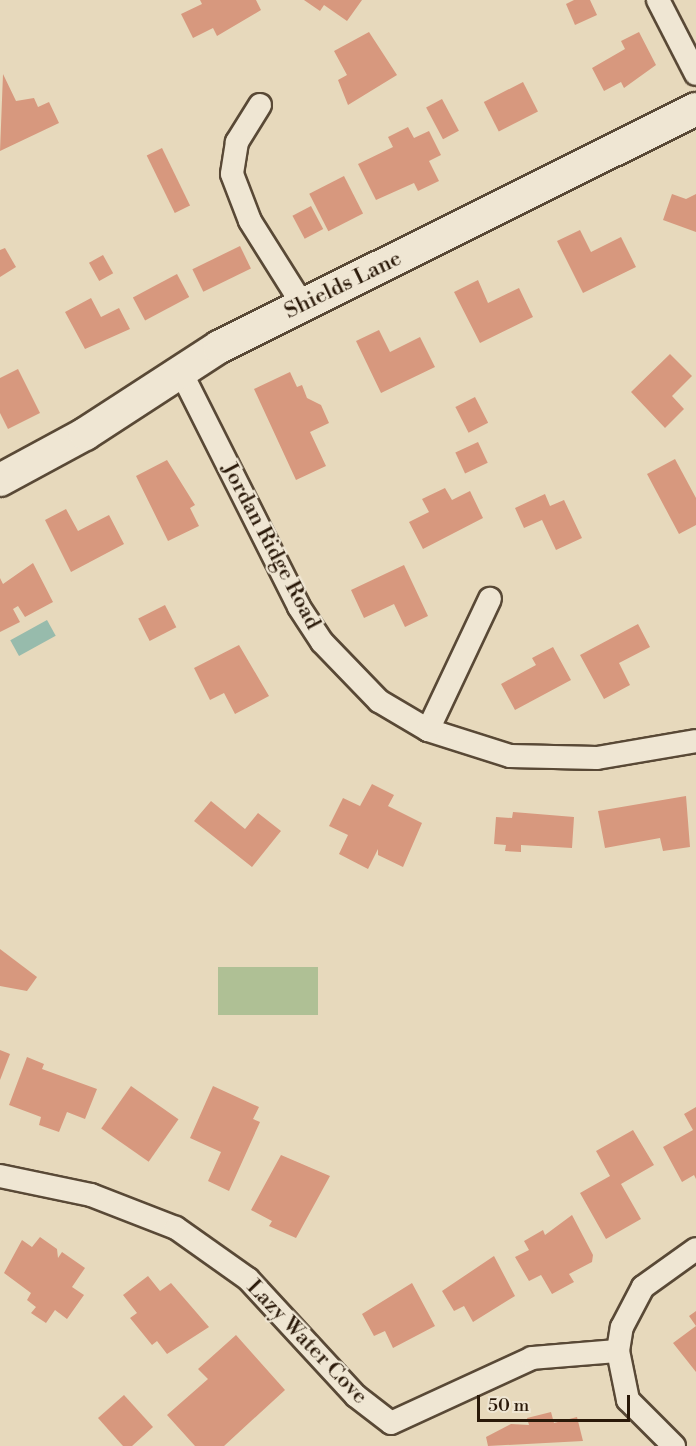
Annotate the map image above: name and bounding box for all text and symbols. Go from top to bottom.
street label: Shields Lane [280,245,406,325]
street label: Jordan Ridge Road [216,458,326,634]
street label: Lazy Water Cove [241,1274,373,1410]
scale bar [480,1383,633,1421]
text: 50 m [488,1394,529,1417]

